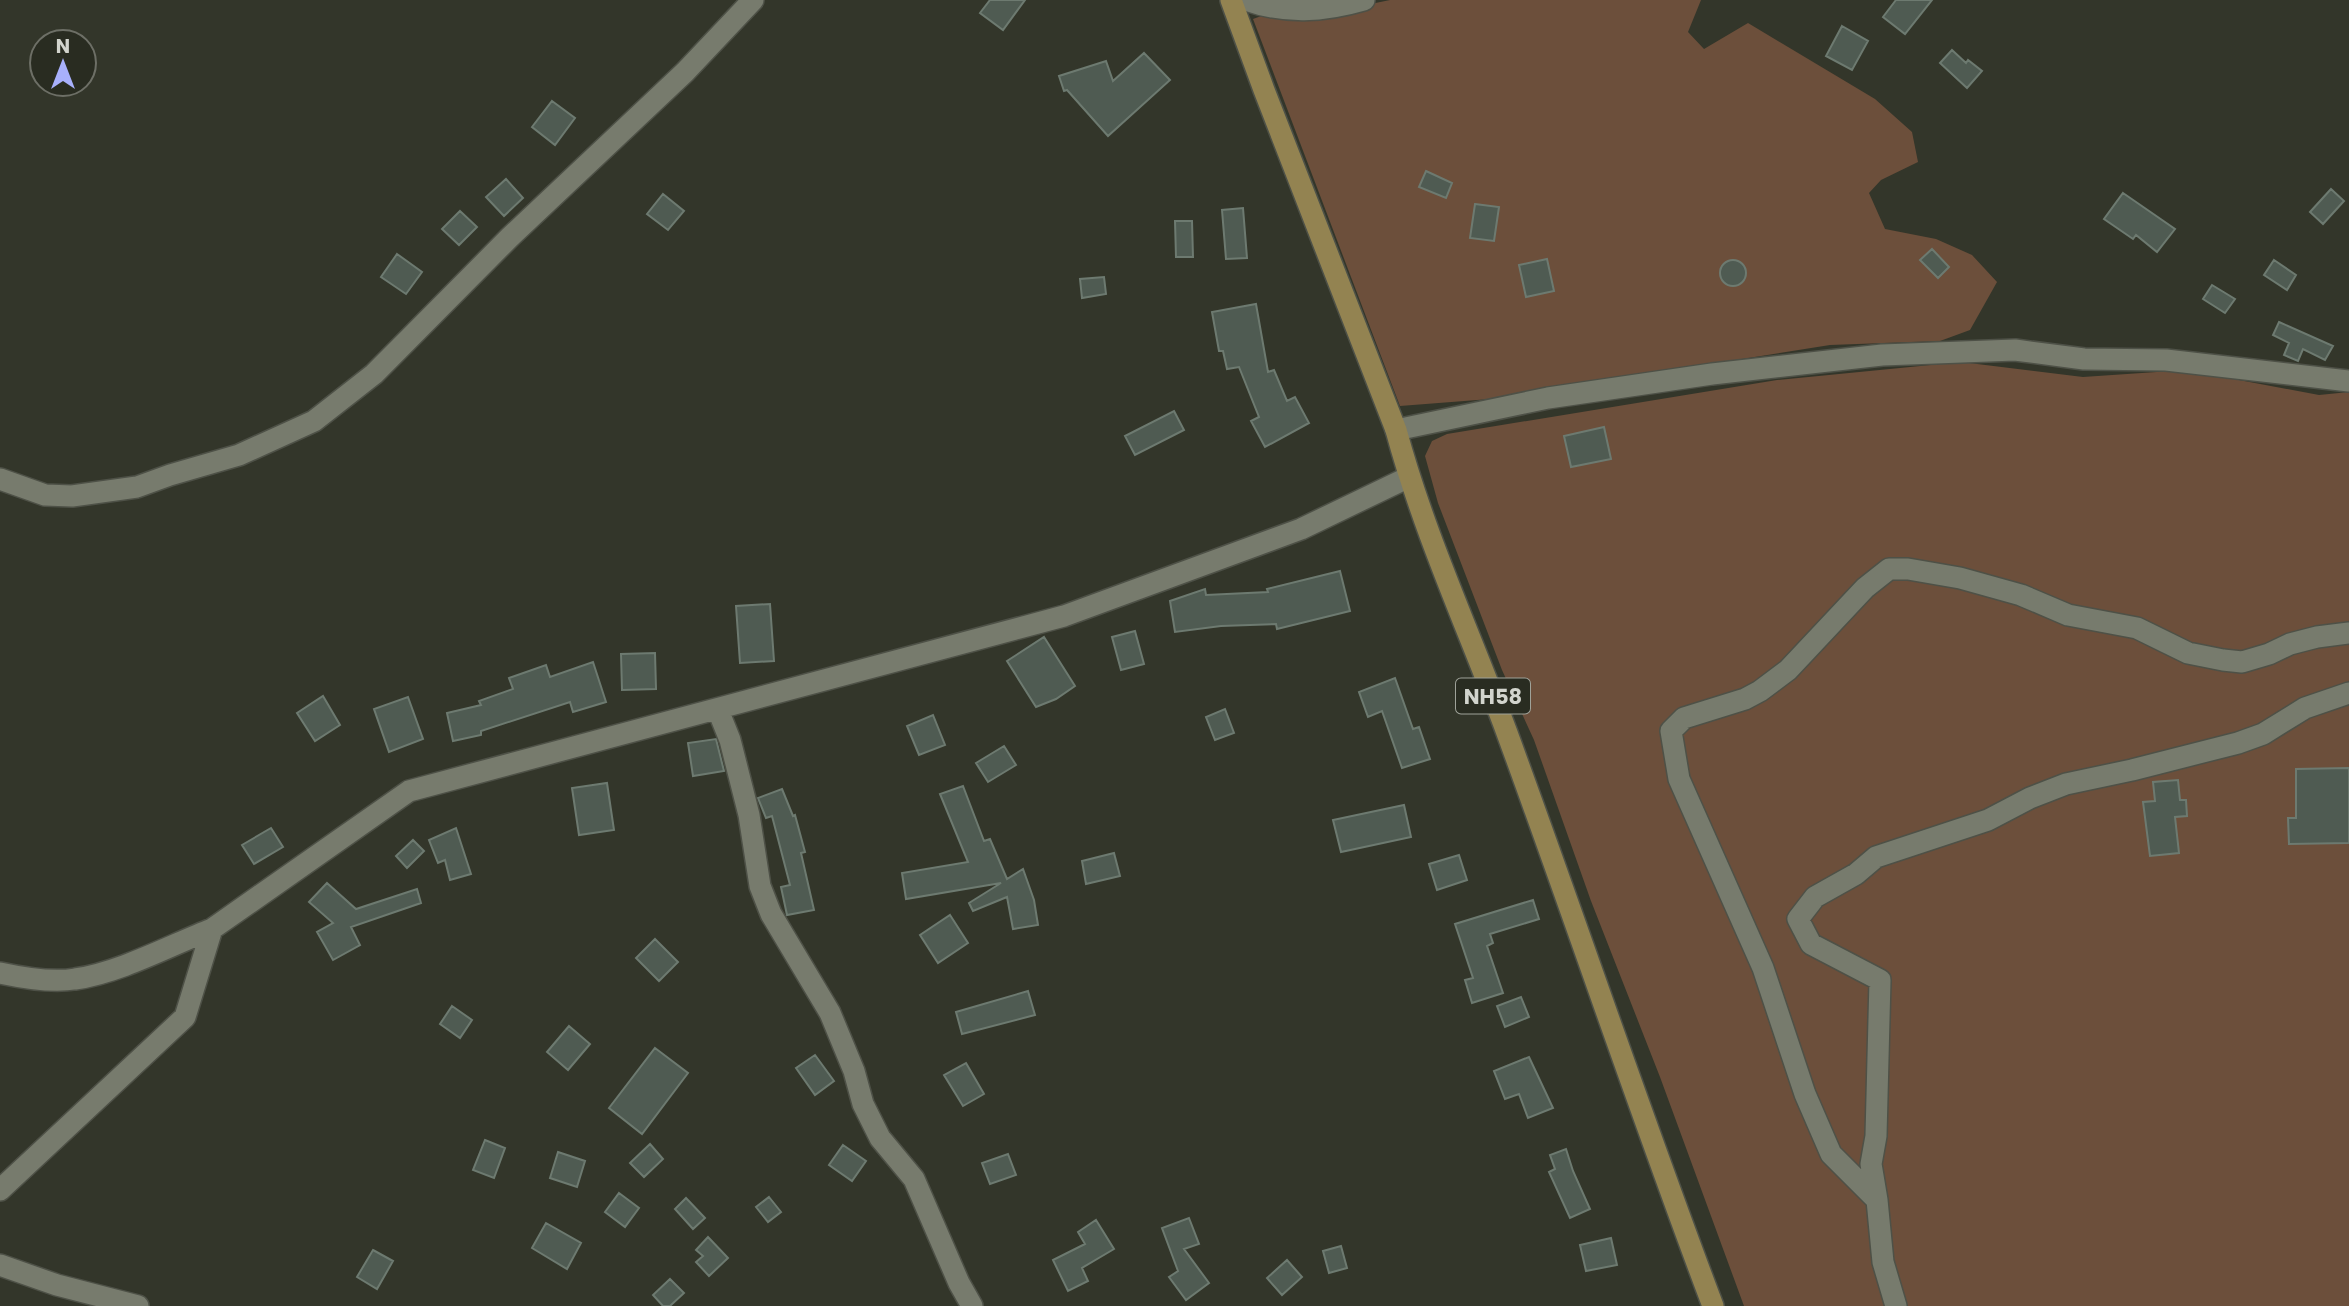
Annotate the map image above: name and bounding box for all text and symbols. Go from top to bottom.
north arrow [28,28,98,98]
text: N [56,33,70,60]
road number: NH58 [1456,678,1530,714]

